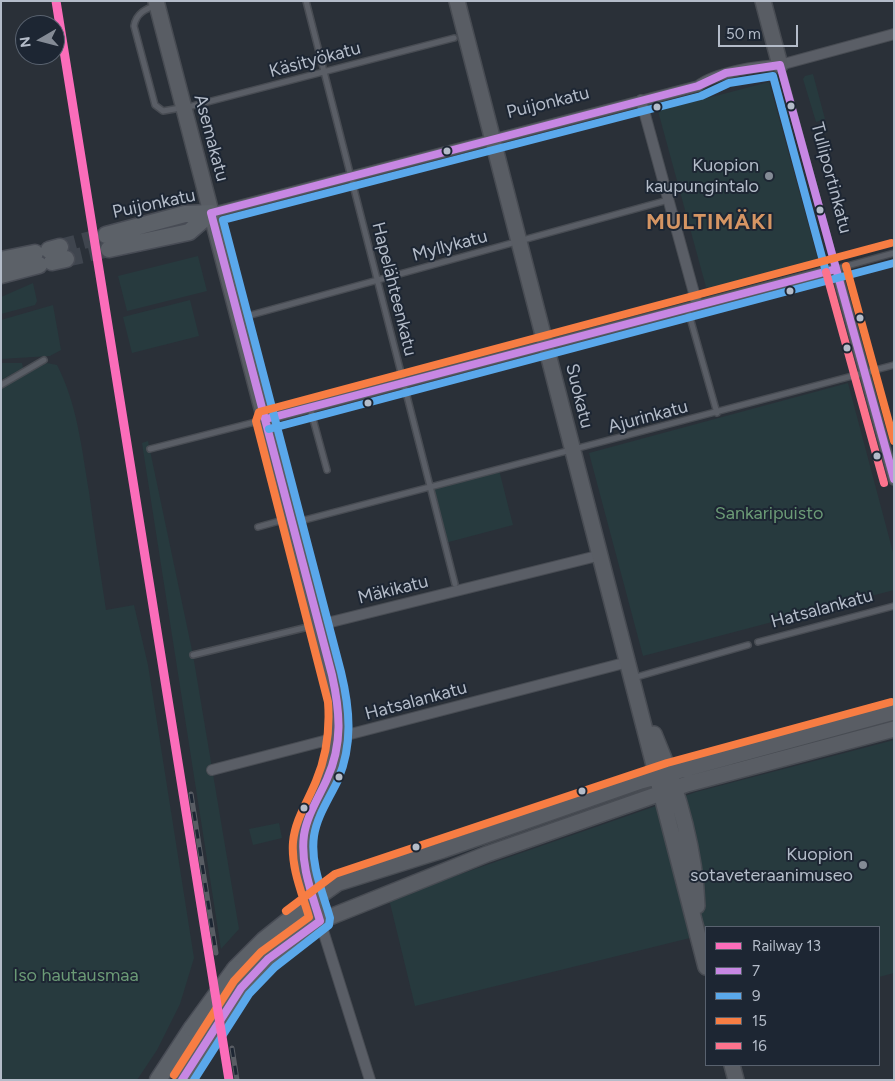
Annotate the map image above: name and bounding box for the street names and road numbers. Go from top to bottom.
street label: Käsityökatu [267,37,363,83]
street label: Puijonkatu [504,82,592,124]
street label: Asemakatu [189,92,233,184]
street label: Tulliportinkatu [806,120,856,236]
street label: Puijonkatu [110,185,198,223]
street label: Hapelähteenkatu [367,220,421,358]
street label: Myllykatu [410,226,490,266]
street label: Suokatu [561,361,597,431]
street label: Ajurinkatu [606,396,690,438]
street label: Mäkikatu [356,571,430,609]
street label: Hatsalankatu [769,585,875,633]
street label: Hatsalankatu [363,677,469,725]

